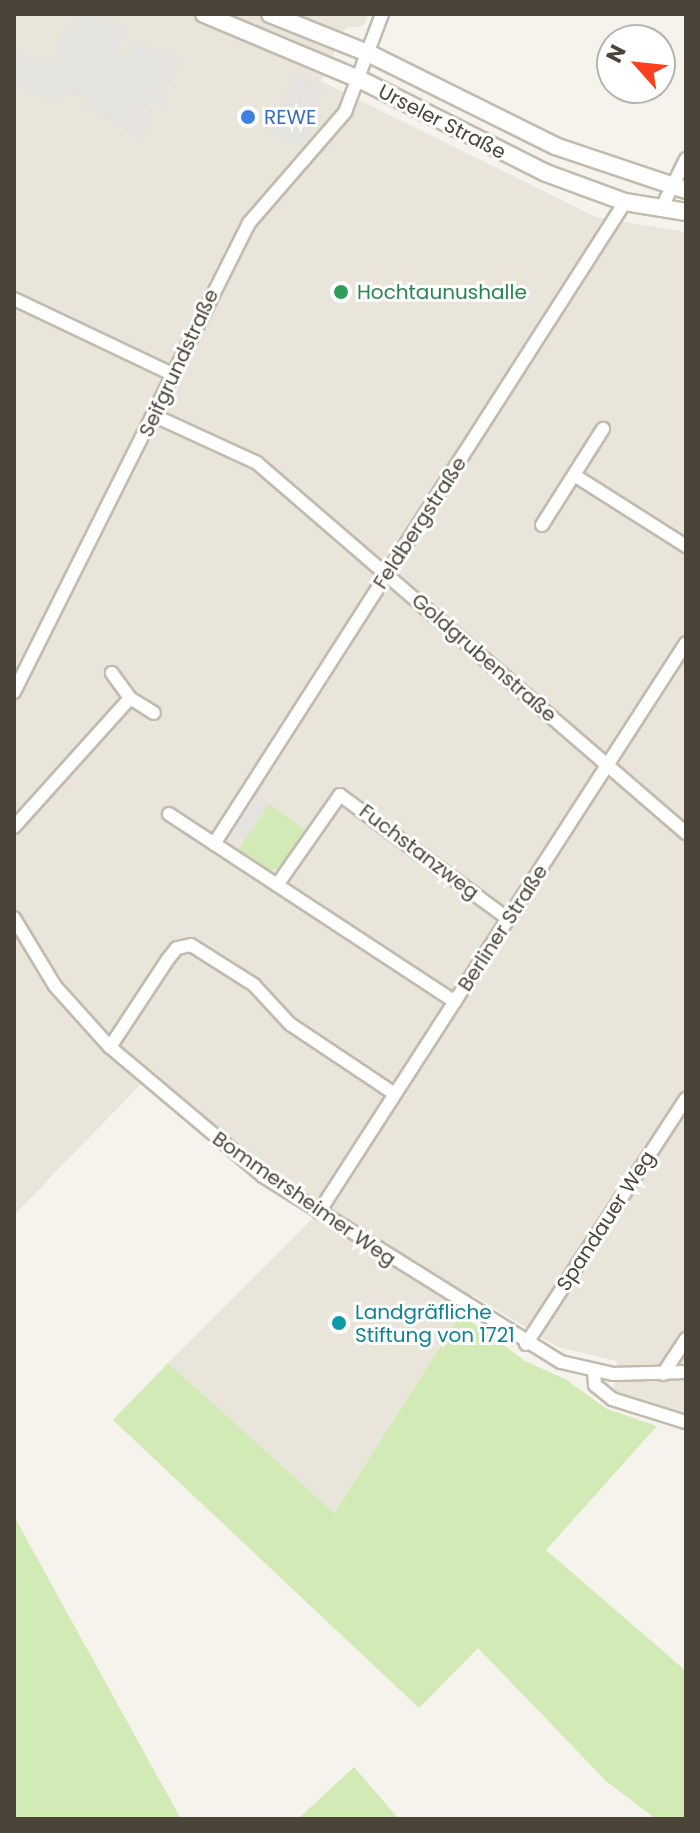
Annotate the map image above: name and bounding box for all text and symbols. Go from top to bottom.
north arrow [596,24,676,104]
text: N [598,39,634,68]
street label: Urseler Straße [374,80,510,164]
place label: REWE [264,105,316,129]
marker: REWE [239,108,257,126]
place label: Hochtaunushalle [357,280,527,304]
marker: Hochtaunushalle [332,283,350,301]
street label: Seifgrundstraße [134,285,224,441]
street label: Feldbergstraße [368,452,472,594]
street label: Goldgrubenstraße [407,589,561,727]
street label: Fuchstanzweg [355,799,483,905]
street label: Berliner Straße [453,860,553,996]
street label: Bommersheimer Weg [208,1127,400,1271]
street label: Spandauer Weg [552,1147,660,1295]
place label: Landgräfliche Stiftung von 1721 [355,1300,515,1347]
marker: Landgräfliche Stiftung von 1721 [330,1314,348,1332]

